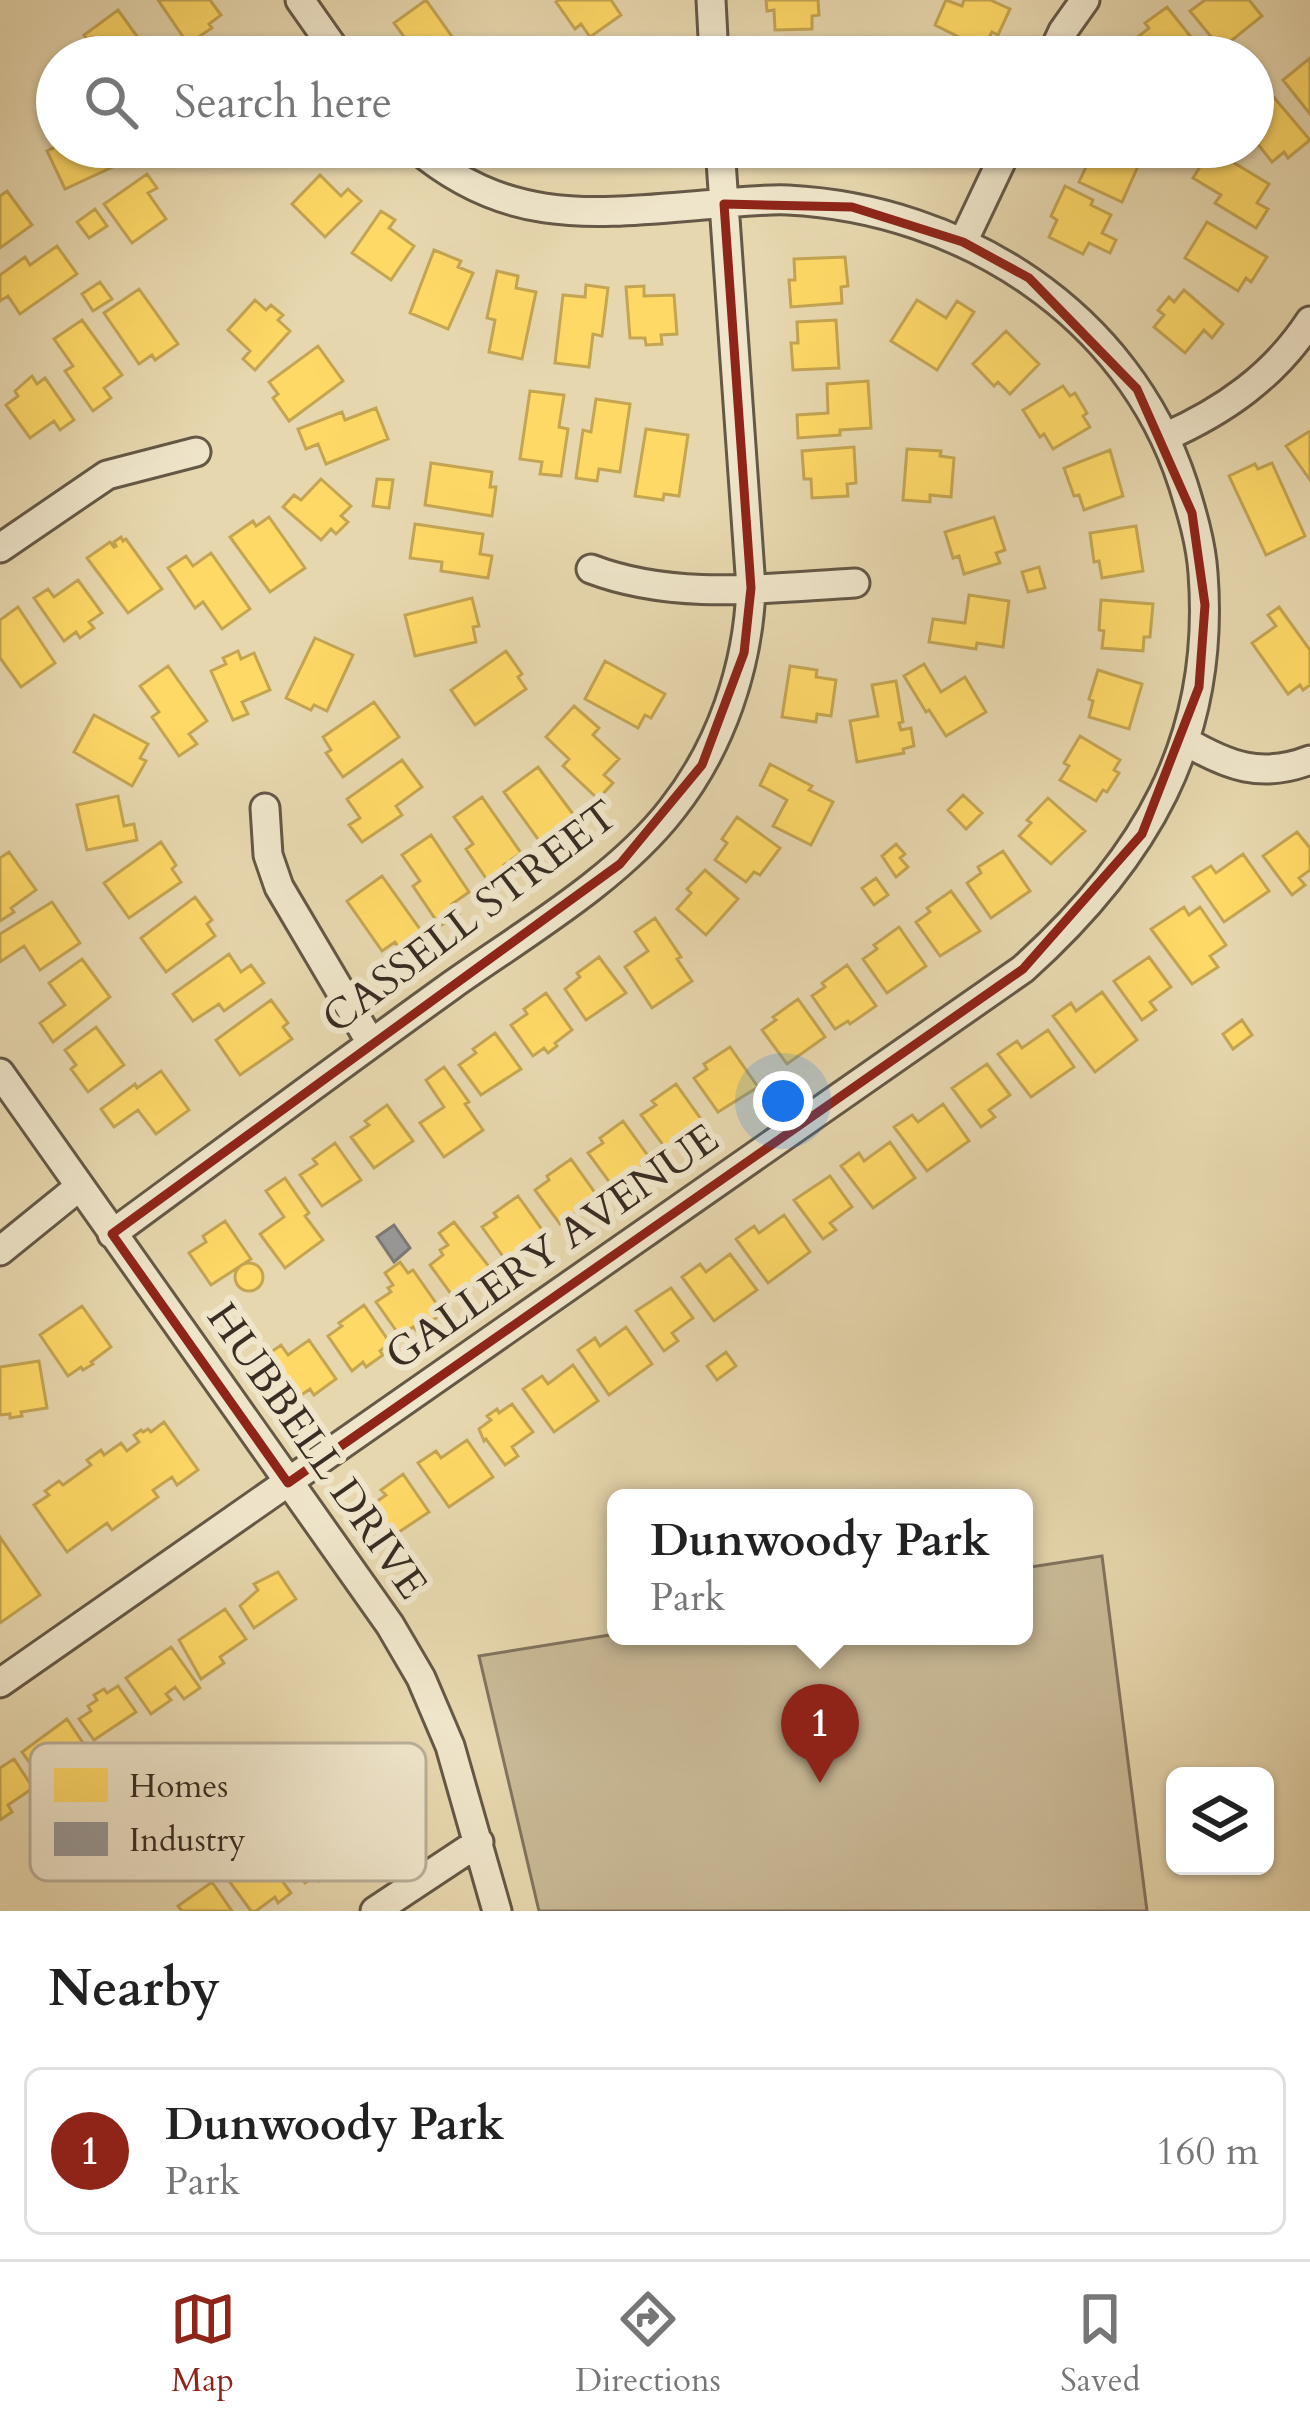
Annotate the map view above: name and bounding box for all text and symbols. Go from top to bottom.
search box [36,36,1274,168]
icon: search [78,69,144,135]
text: Search here [174,72,392,133]
street label: CASSELL STREET [311,787,629,1047]
your location [753,1071,813,1131]
street label: GALLERY AVENUE [374,1111,730,1383]
street label: HUBBELL DRIVE [194,1292,440,1610]
popup [607,1489,1033,1645]
text: Dunwoody Park [650,1510,990,1571]
text: Park [650,1571,725,1624]
pin: 1 [781,1684,859,1783]
legend [30,1743,426,1881]
text: Homes [129,1764,228,1809]
map controls [1166,1767,1274,1875]
button: layers [1166,1767,1274,1875]
text: Industry [129,1818,246,1863]
text: Nearby [48,1954,220,2024]
text: Dunwoody Park [165,2094,504,2155]
text: 1 [80,2125,100,2178]
text: 160 m [1156,2125,1259,2178]
text: Park [165,2155,240,2208]
tab: Map [170,2286,236,2403]
tab: Directions [575,2286,721,2403]
tab: Saved [1060,2286,1140,2403]

